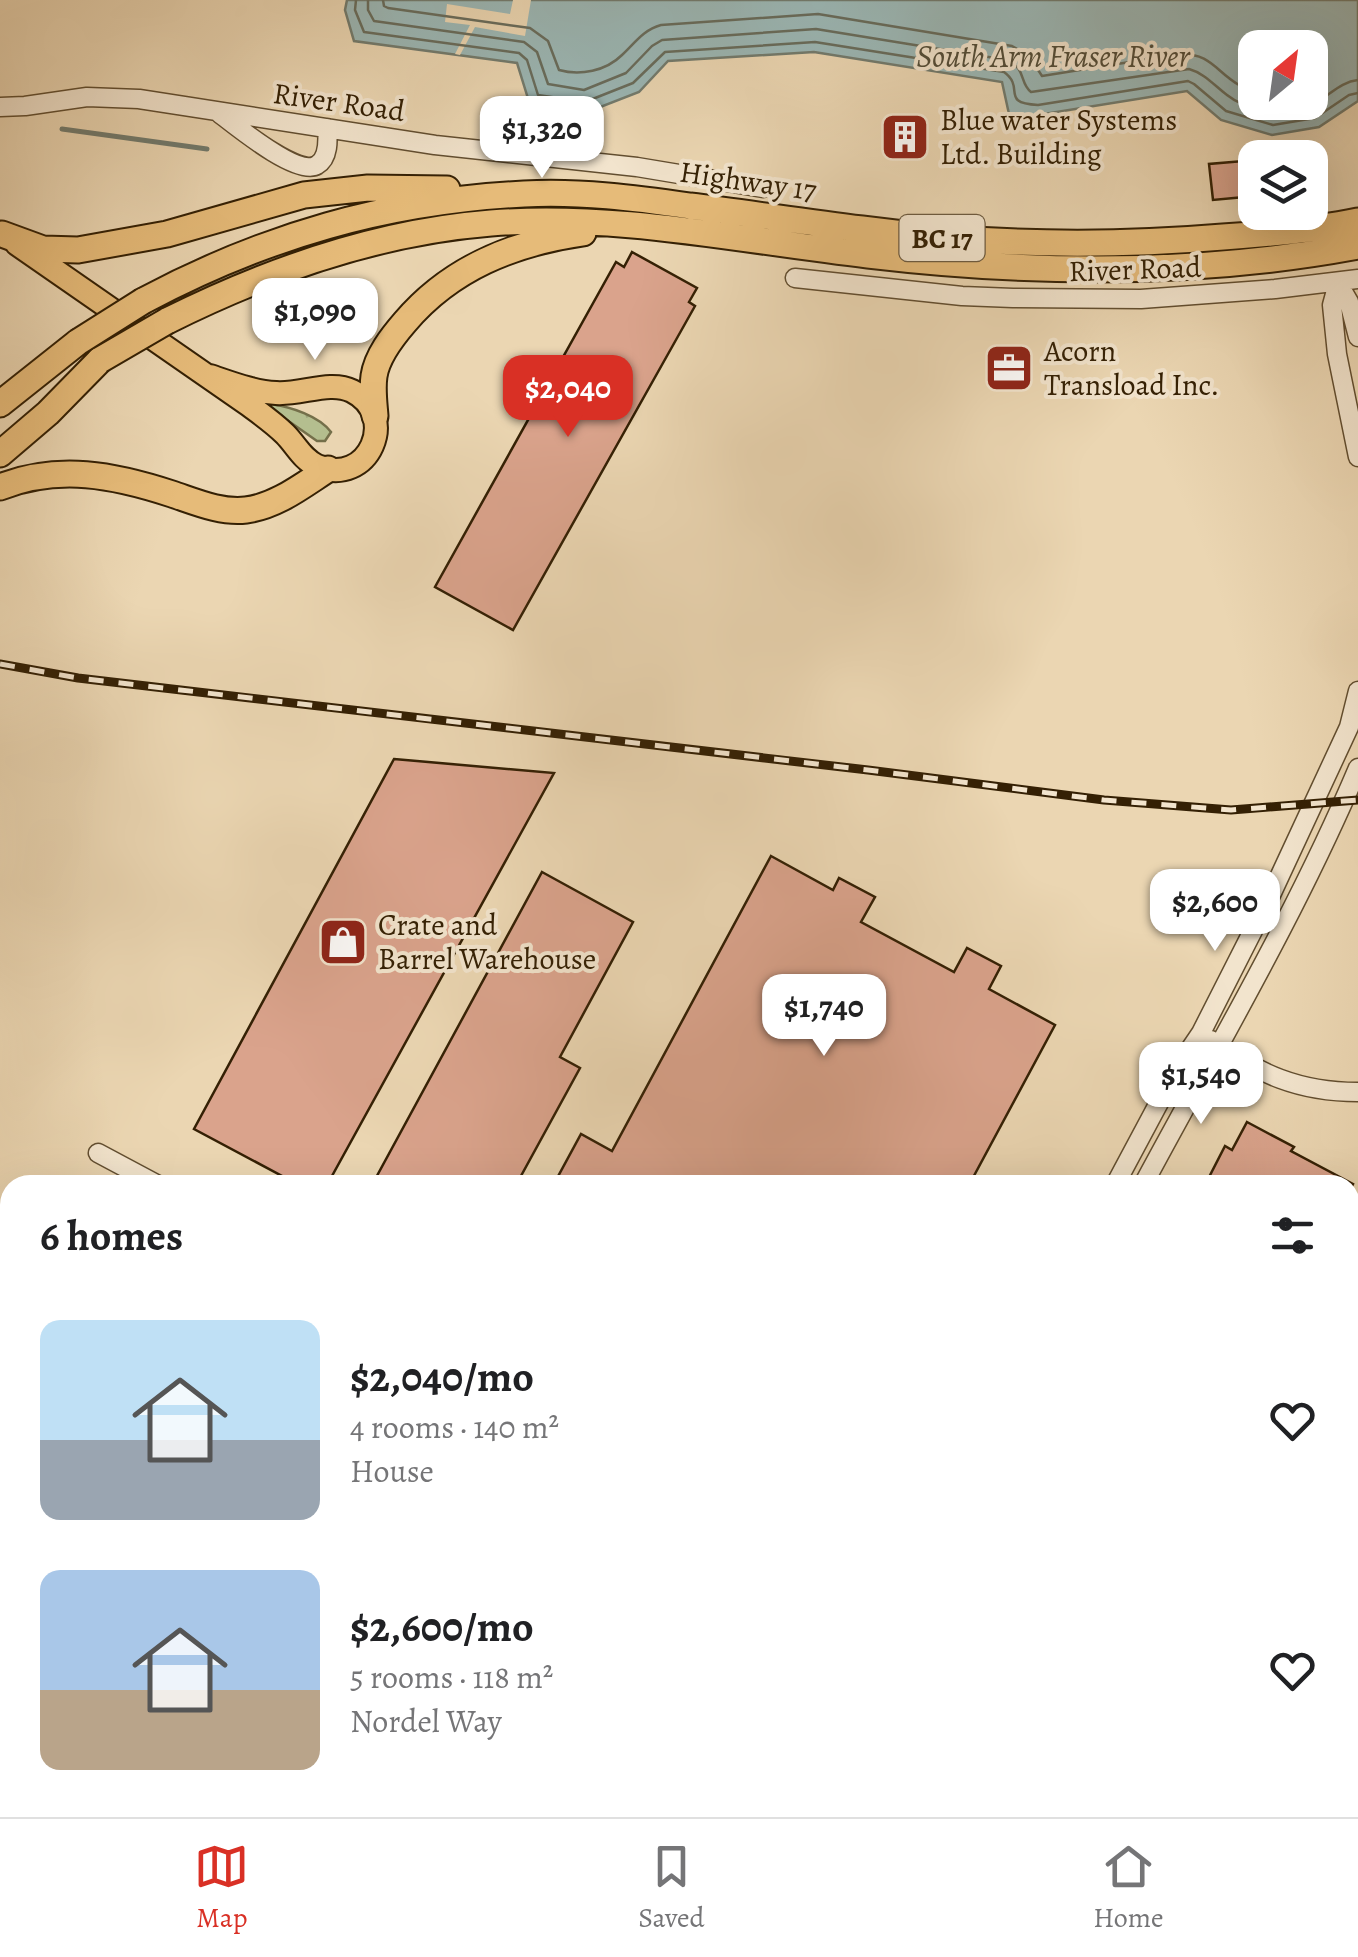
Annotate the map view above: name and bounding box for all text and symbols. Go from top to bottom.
north arrow [1238,30,1328,120]
map controls [1238,30,1328,230]
water label: South Arm Fraser River [916,34,1191,78]
street label: River Road [271,73,408,131]
pin: $1,320 [461,96,623,181]
place label: Blue water Systems Ltd. Building [940,100,1177,174]
text: $1,320 [502,106,582,150]
building icon: Blue water Systems Ltd. Building [879,111,931,163]
button: layers [1238,140,1328,230]
street label: Highway 17 [677,152,819,210]
road number: BC 17 [900,215,984,261]
street label: River Road [1068,247,1203,291]
pin: $1,090 [234,278,396,363]
text: $1,090 [274,288,356,332]
place label: Acorn Transload Inc. [1043,331,1219,405]
office icon: Acorn Transload Inc. [983,342,1035,394]
pin: $2,040 [487,355,649,440]
text: $2,040 [525,365,611,409]
pin: $2,600 [1134,869,1296,954]
text: $2,600 [1172,879,1258,923]
place label: Crate and Barrel Warehouse [378,905,596,979]
shop icon: Crate and Barrel Warehouse [317,916,369,968]
pin: $1,740 [743,974,905,1059]
text: $1,740 [784,984,864,1028]
pin: $1,540 [1120,1042,1282,1127]
text: $1,540 [1161,1052,1241,1096]
text: 6 homes [40,1207,183,1264]
icon: filters [1265,1208,1320,1263]
text: $2,040/mo [350,1348,534,1405]
icon: home [120,1360,240,1480]
icon: heart [1265,1393,1320,1448]
text: 4 rooms · 140 m² [350,1405,559,1449]
text: House [350,1449,434,1493]
text: $2,600/mo [350,1598,534,1655]
icon: home [120,1610,240,1730]
icon: heart [1265,1643,1320,1698]
text: 5 rooms · 118 m² [350,1655,553,1699]
text: Nordel Way [350,1699,502,1743]
tab: Map [194,1839,249,1937]
tab: Saved [638,1839,705,1937]
tab: Home [1093,1839,1164,1937]

